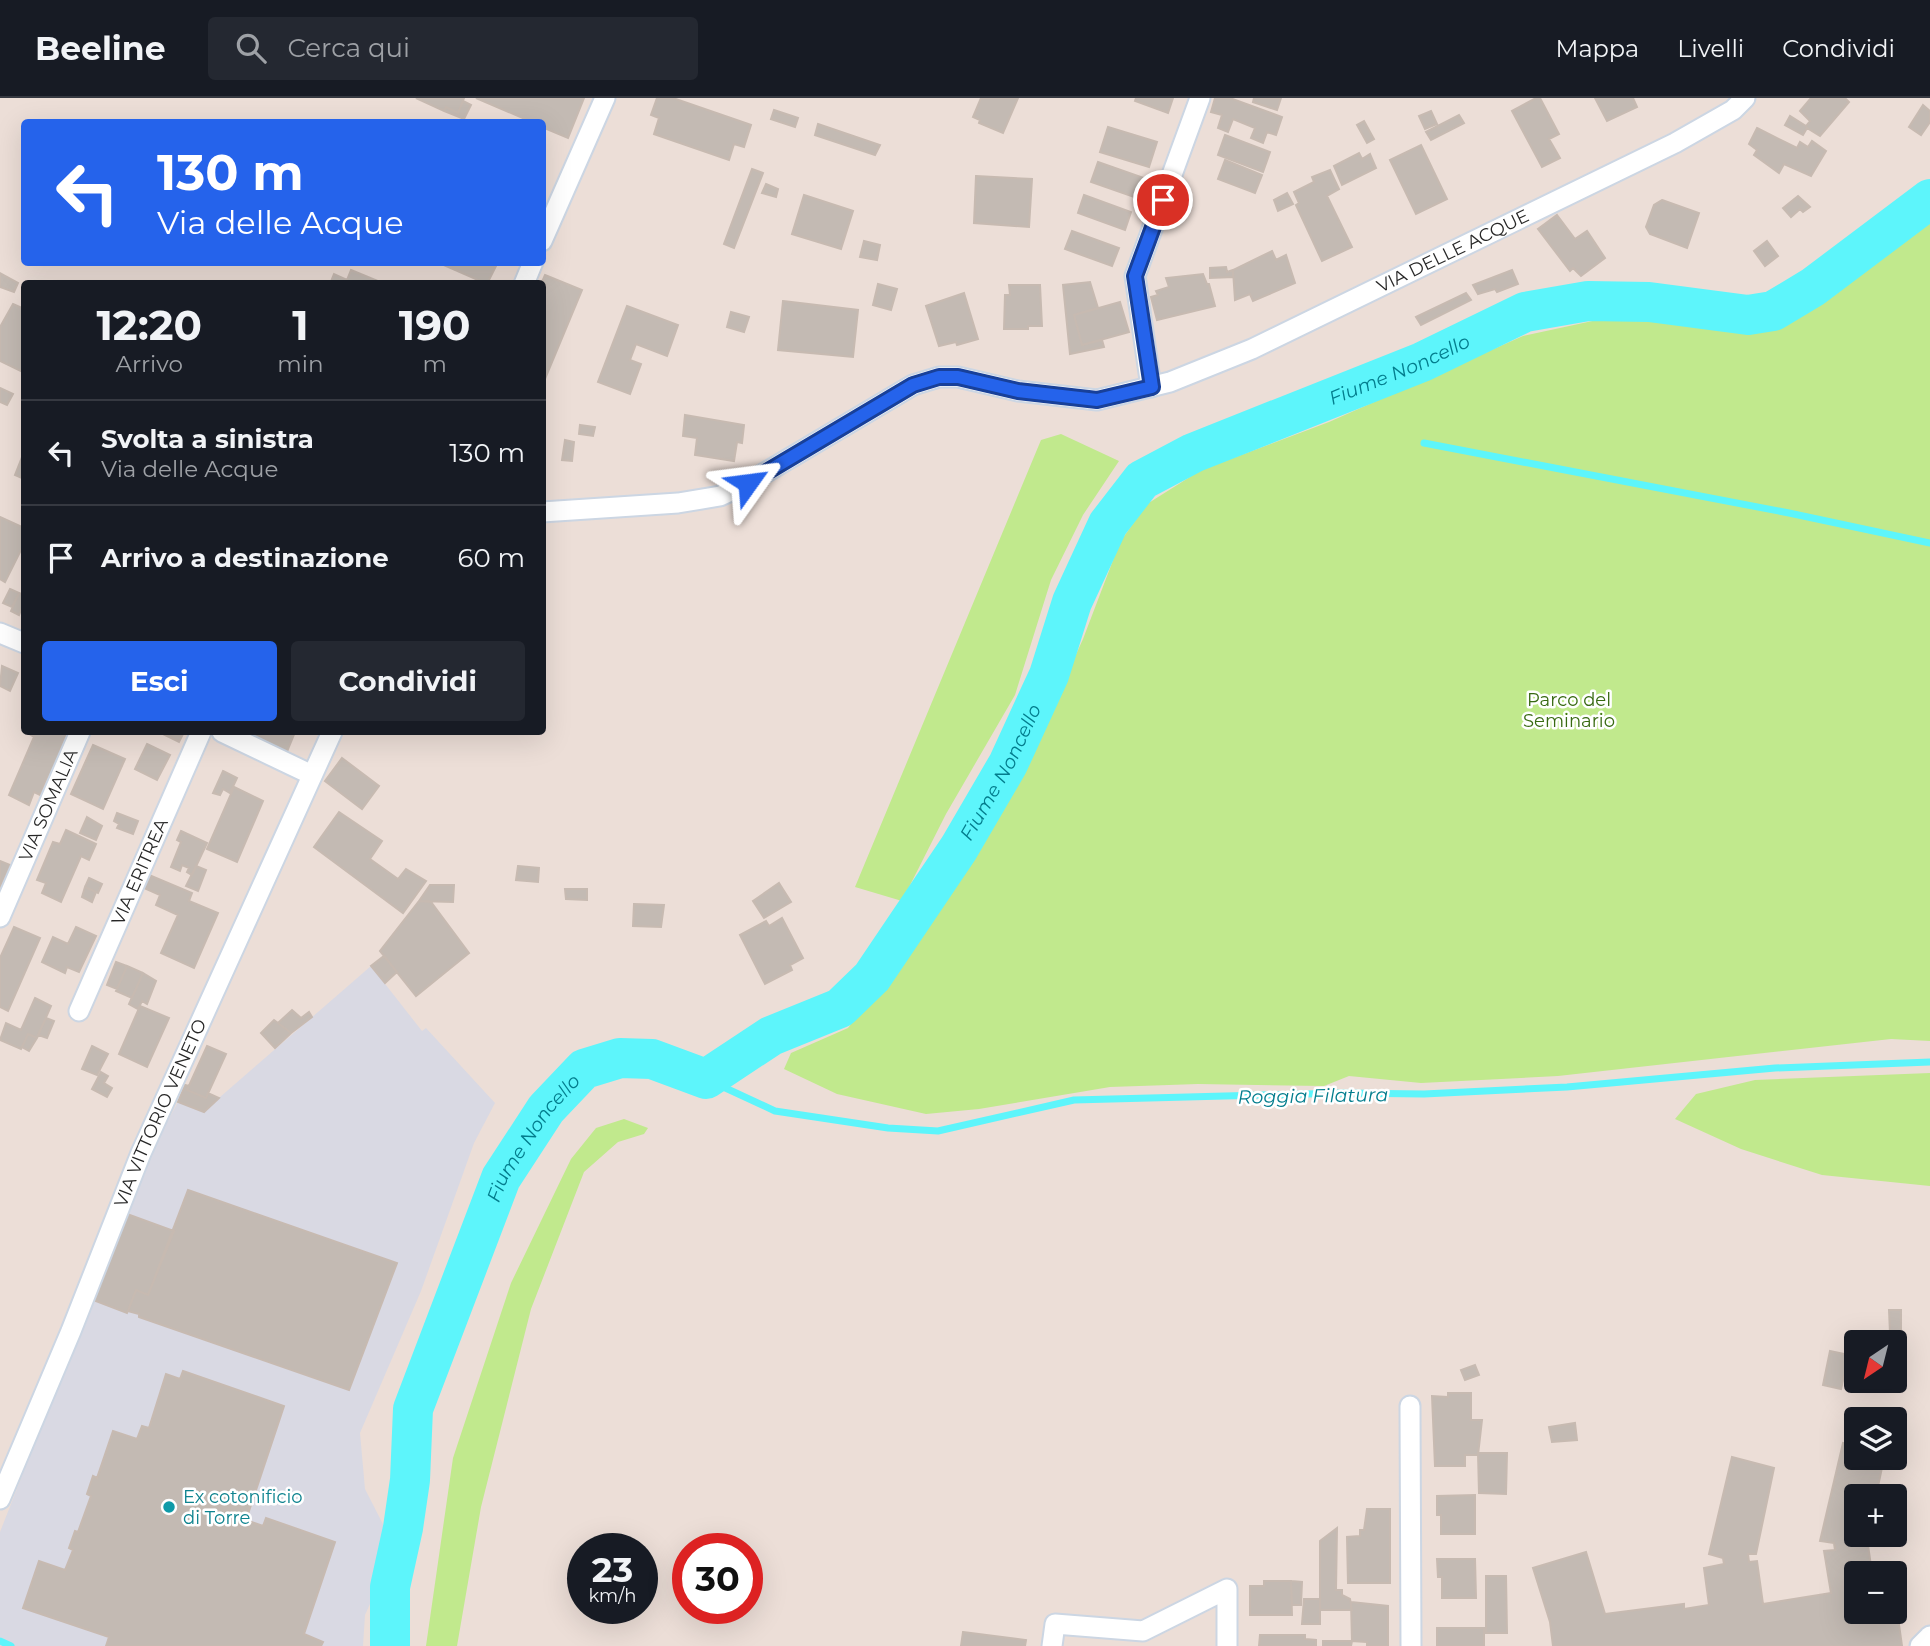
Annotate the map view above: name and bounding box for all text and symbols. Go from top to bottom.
search box [208,17,698,80]
text: Beeline [35,28,166,68]
icon: search [232,29,270,67]
text: Cerca qui [288,32,410,64]
text: Mappa [1556,34,1639,63]
text: Livelli [1677,34,1744,63]
text: Condividi [1782,34,1895,63]
text: 130 m [157,143,304,202]
icon: left [42,147,133,238]
pin [1133,170,1193,230]
icon: arrive [1144,181,1182,219]
text: Via delle Acque [157,203,404,242]
street label: VIA DELLE ACQUE [1373,205,1533,298]
text: 12:20 [96,299,202,351]
text: 1 [292,299,309,351]
text: 190 [399,299,471,351]
water label: Fiume Noncello [1325,329,1473,409]
text: Arrivo [116,350,183,378]
text: min [277,350,323,378]
text: m [423,350,447,378]
text: Svolta a sinistra [101,423,314,455]
icon: left [42,434,80,472]
text: 130 m [449,437,525,469]
position arrow [711,446,785,520]
text: Via delle Acque [101,455,278,483]
icon: arrive [42,539,80,577]
text: Arrivo a destinazione [101,542,389,574]
text: 60 m [458,542,525,574]
button: Esci [42,641,277,721]
button: Condividi [291,641,525,721]
park label: Parco del Seminario [1523,689,1615,732]
water label: Fiume Noncello [955,700,1046,844]
street label: VIA SOMALIA [14,745,82,865]
street label: VIA ERITREA [107,815,173,928]
street label: VIA VITTORIO VENETO [110,1015,211,1210]
water label: Fiume Noncello [481,1069,585,1205]
water label: Roggia Filatura [1238,1083,1389,1109]
north arrow [1844,1330,1908,1393]
map controls [1844,1330,1907,1624]
button: layers [1844,1407,1907,1470]
button: + [1844,1484,1907,1547]
place label: Ex cotonificio di Torre [183,1486,303,1529]
marker: Ex cotonificio di Torre [161,1499,177,1515]
speed limit sign: 30 [672,1533,763,1624]
text: 23 [592,1548,633,1591]
button: − [1844,1561,1907,1624]
text: km/h [588,1585,637,1607]

